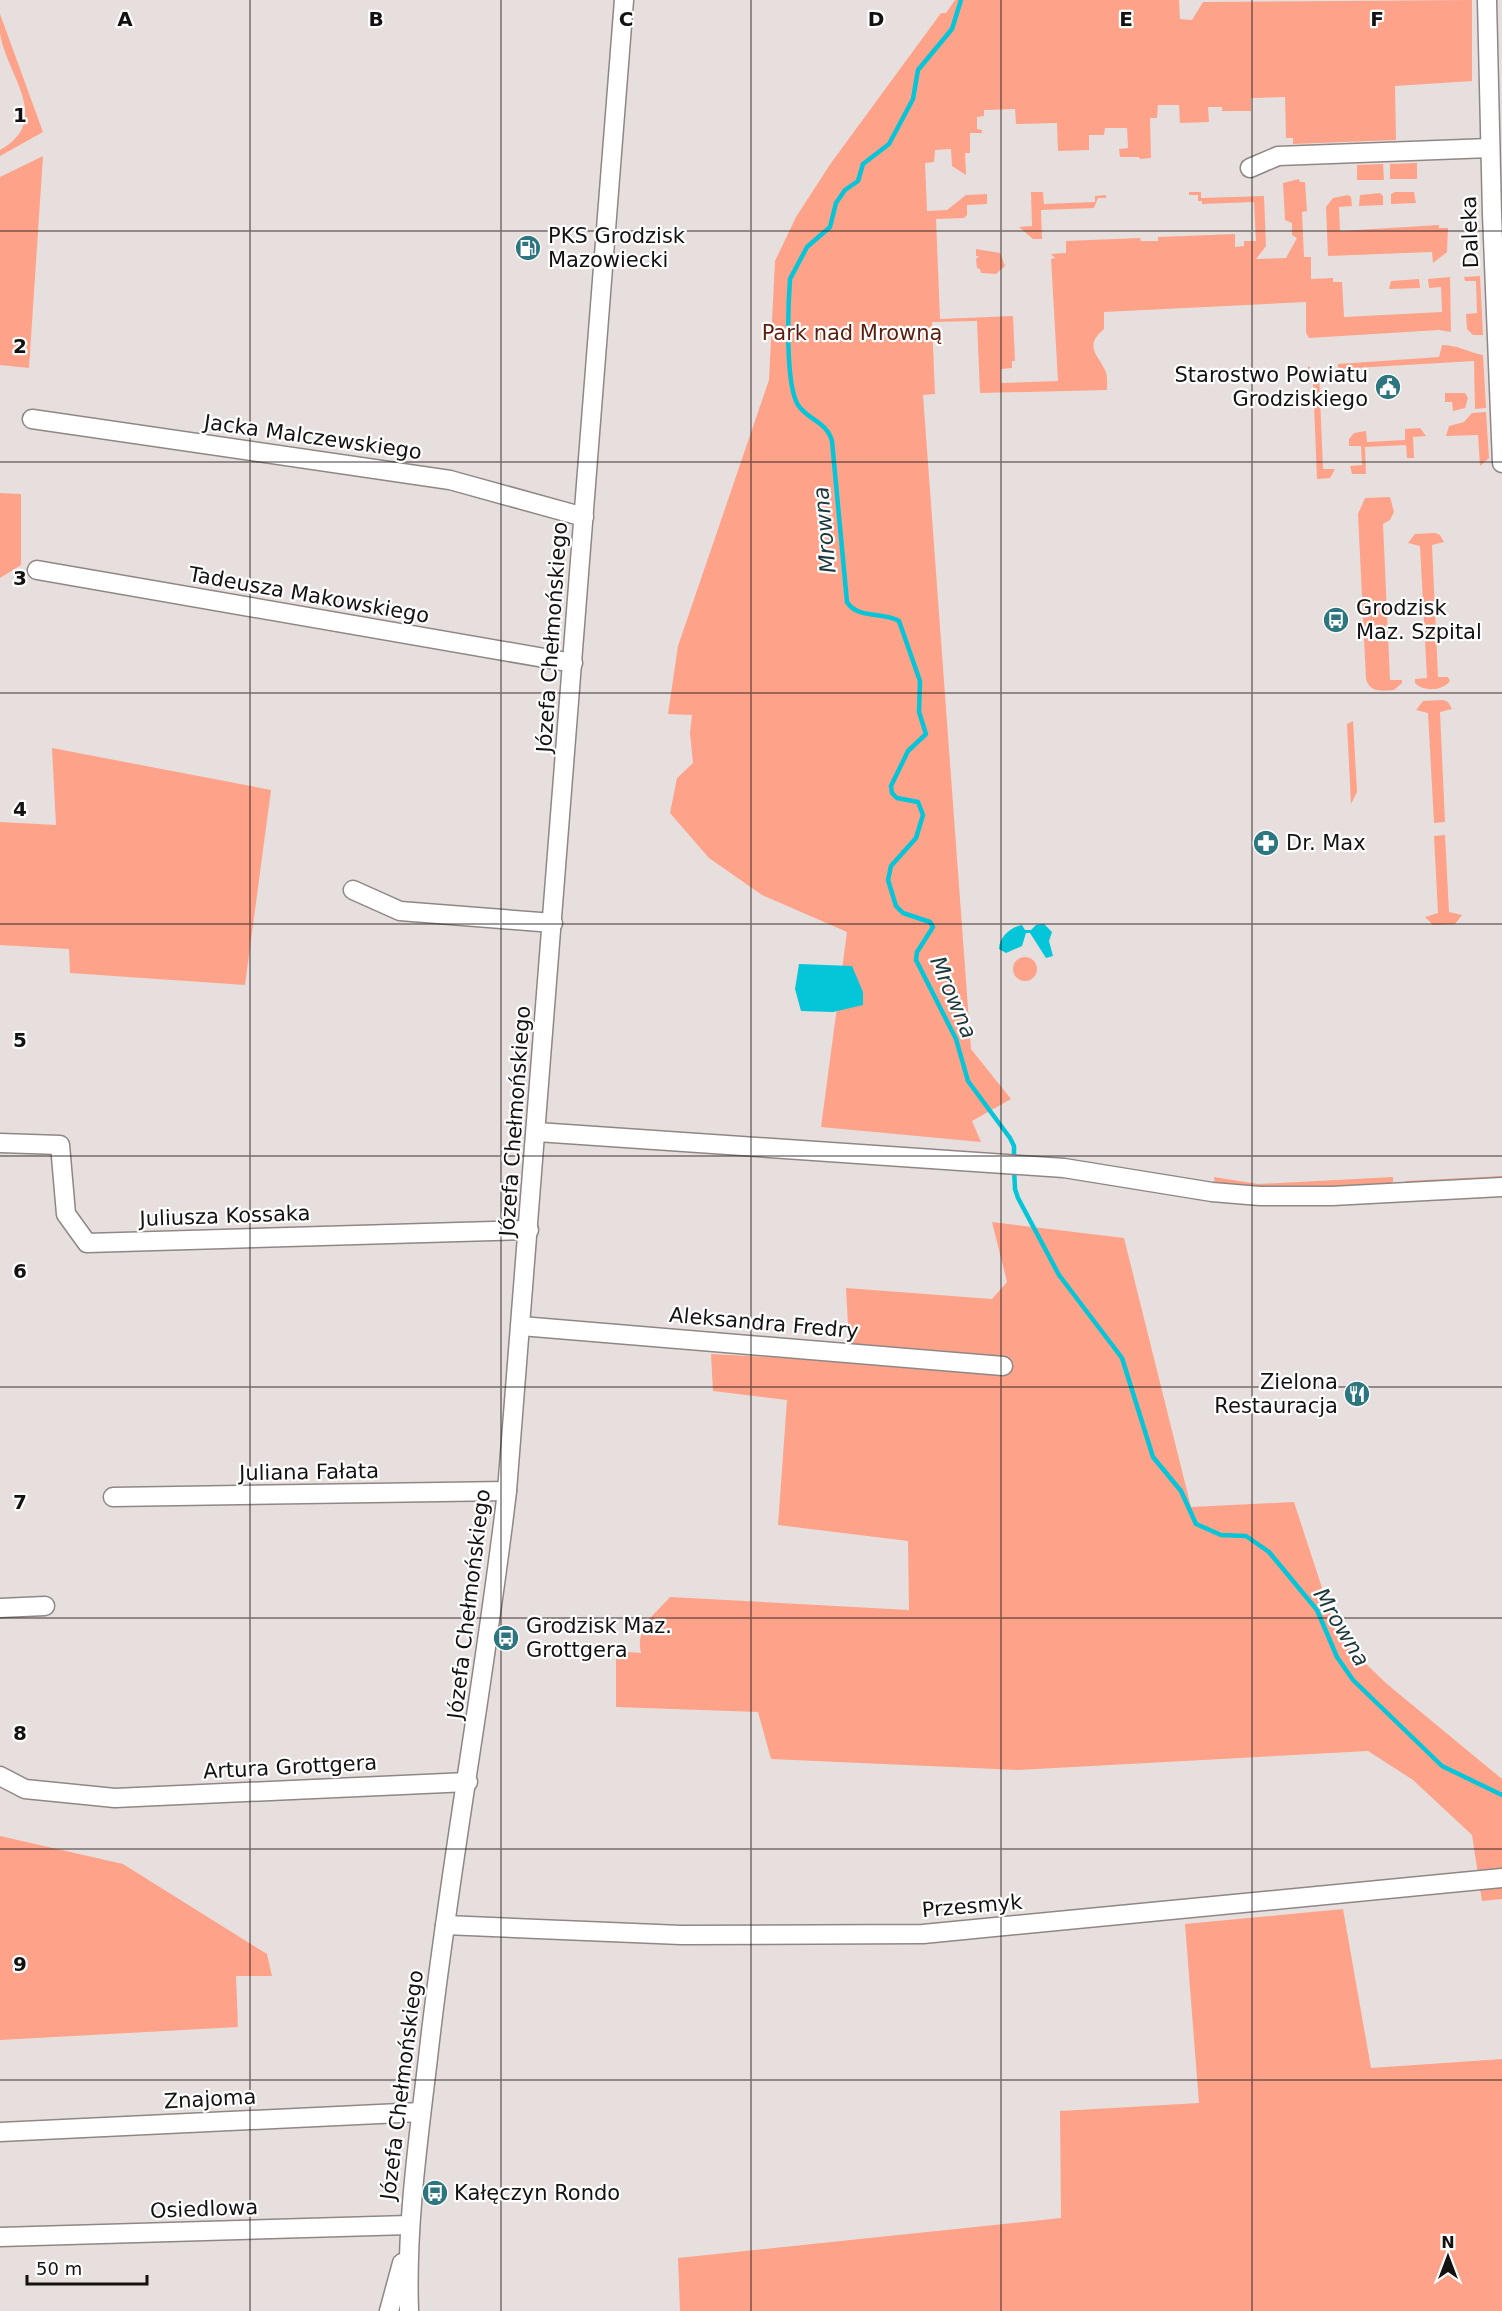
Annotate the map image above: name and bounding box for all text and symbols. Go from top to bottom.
text: A [117,7,133,31]
text: B [368,7,384,31]
text: C [619,7,633,31]
text: D [868,7,884,31]
text: E [1119,7,1133,31]
text: F [1370,7,1384,31]
text: 1 [13,103,27,127]
street label: Daleka [1457,195,1483,269]
place label: PKS Grodzisk Mazowiecki [548,224,686,272]
fuel station icon: PKS Grodzisk Mazowiecki [513,233,543,263]
park label: Park nad Mrowną [762,321,942,345]
text: 2 [13,334,27,358]
place label: Starostwo Powiatu Grodziskiego [1174,363,1368,411]
public building icon: Starostwo Powiatu Grodziskiego [1373,372,1403,402]
street label: Jacka Malczewskiego [201,410,423,464]
water label: Mrowna [808,486,841,574]
street label: Józefa Chełmońskiego [532,521,572,755]
street label: Tadeusza Makowskiego [186,562,431,628]
text: 3 [13,566,27,590]
place label: Grodzisk Maz. Szpital [1356,596,1482,644]
bus stop icon: Grodzisk Maz. Szpital [1321,605,1351,635]
text: 4 [13,797,27,821]
pharmacy icon: Dr. Max [1251,828,1281,858]
place label: Dr. Max [1286,831,1366,855]
water label: Mrowna [925,952,982,1042]
street label: Józefa Chełmońskiego [495,1005,535,1239]
text: 5 [13,1028,27,1052]
street label: Juliusza Kossaka [137,1201,311,1231]
text: 6 [13,1259,27,1283]
street label: Aleksandra Fredry [668,1303,860,1343]
place label: Zielona Restauracja [1214,1370,1338,1418]
restaurant icon: Zielona Restauracja [1342,1379,1372,1409]
street label: Juliana Fałata [237,1459,379,1485]
street label: Józefa Chełmońskiego [443,1488,495,1722]
text: 7 [13,1490,27,1514]
water label: Mrowna [1308,1584,1375,1671]
place label: Grodzisk Maz. Grottgera [526,1614,672,1662]
bus stop icon: Grodzisk Maz. Grottgera [491,1623,521,1653]
text: 8 [13,1721,27,1745]
street label: Artura Grottgera [202,1750,378,1784]
street label: Przesmyk [921,1890,1024,1922]
text: 9 [13,1952,27,1976]
street label: Józefa Chełmońskiego [376,1969,428,2203]
street label: Znajoma [163,2085,257,2113]
bus stop icon: Kałęczyn Rondo [420,2178,450,2208]
place label: Kałęczyn Rondo [454,2181,620,2205]
street label: Osiedlowa [149,2195,259,2223]
north arrow [1418,2227,1478,2287]
text: N [1441,2233,1455,2252]
scale bar [27,2248,147,2286]
text: 50 m [36,2258,82,2279]

